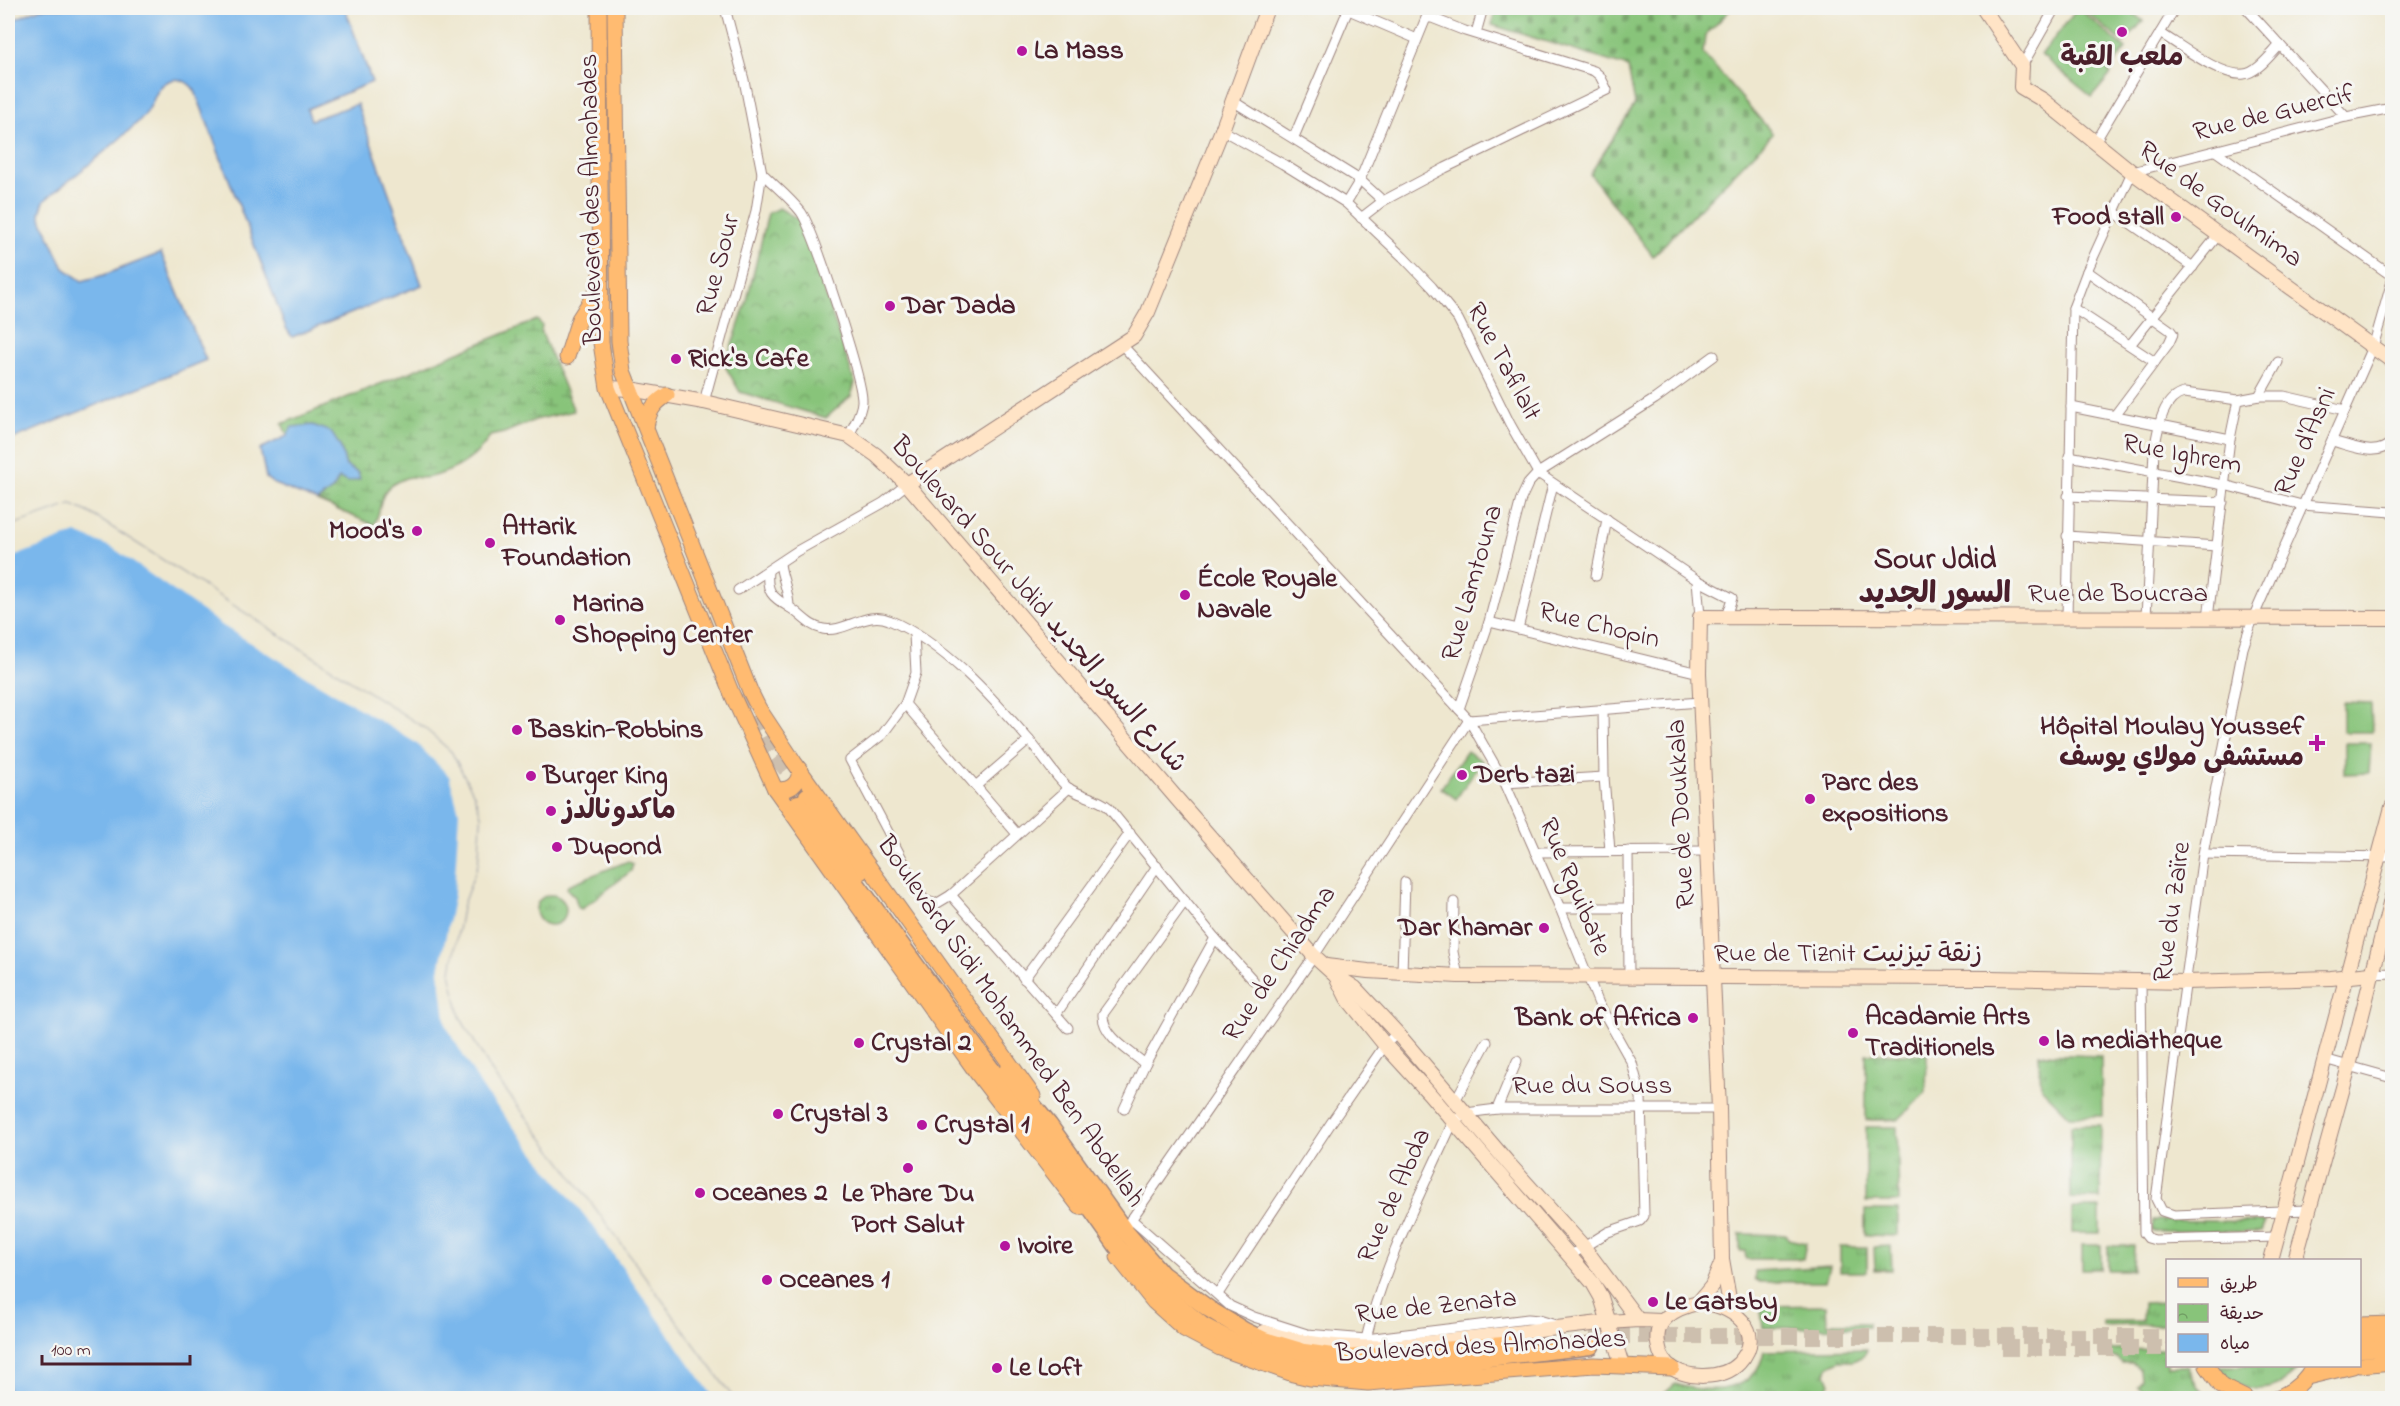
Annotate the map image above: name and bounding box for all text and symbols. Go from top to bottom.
marker: ملعب القبة [2115,25,2129,39]
place label: La Mass [1034,32,1124,71]
place label: ملعب القبة [2061,39,2183,78]
marker: La Mass [1015,44,1029,58]
street label: Boulevard des Almohades [570,53,614,346]
street label: Rue de Guercif [2189,75,2359,153]
street label: Rue de Goulmima [2130,132,2310,278]
place label: Food stall [2050,198,2164,237]
street label: Rue Sour [687,209,751,320]
marker: Food stall [2169,210,2183,224]
place label: Dar Dada [900,287,1016,326]
street label: Rue Tafilalt [1455,296,1551,428]
marker: Dar Dada [883,299,897,313]
place label: Rick's Cafe [688,340,810,379]
marker: Rick's Cafe [669,352,683,366]
street label: Rue d'Asni [2265,381,2347,503]
street label: Rue Ighrem [2119,424,2245,486]
street label: Boulevard Sour Jdid شارع السور الجديد [880,427,1196,782]
street label: Rue Lamtouna [1432,500,1514,666]
place label: Attarik Foundation [500,508,631,578]
place label: Mood's [329,512,405,551]
marker: Mood's [410,524,424,538]
marker: Attarik Foundation [483,536,497,550]
district label: Sour Jdid السور الجديد [1859,539,2011,617]
place label: École Royale Navale [1197,560,1338,630]
street label: Rue de Boucraa [2028,575,2208,614]
place label: Marina Shopping Center [572,585,753,656]
marker: École Royale Navale [1178,588,1192,602]
street label: Rue Chopin [1534,592,1664,660]
marker: Marina Shopping Center [553,613,567,627]
place label: Hôpital Moulay Youssef مستشفى مولاي يوسف [2040,708,2304,778]
place label: Baskin-Robbins [527,711,703,750]
street label: Rue de Doukkala [1658,718,1706,910]
marker: Baskin-Robbins [510,723,524,737]
marker: Hôpital Moulay Youssef مستشفى مولاي يوسف [2308,734,2326,752]
place label: Derb tazi [1472,756,1575,795]
place label: Burger King [541,757,668,797]
place label: Parc des expositions [1822,764,1949,834]
marker: Derb tazi [1455,768,1469,782]
marker: Burger King [524,769,538,783]
place label: ماكدونالدز [560,792,676,831]
marker: Parc des expositions [1803,792,1817,806]
marker: ماكدونالدز [544,804,558,818]
street label: Rue Rguibate [1527,812,1621,963]
street label: Boulevard Sidi Mohammed Ben Abdellah [865,827,1154,1216]
place label: Dupond [567,828,662,867]
street label: Rue du Zaïre [2144,838,2202,985]
marker: Dupond [550,840,564,854]
street label: Rue de Chiadma [1213,878,1347,1050]
place label: Dar Khamar [1396,909,1533,948]
marker: Dar Khamar [1537,921,1551,935]
street label: Rue de Tiznit زنقة تيزنيت [1714,935,1982,974]
place label: Acadamie Arts Traditionels [1865,998,2030,1068]
place label: Bank of Africa [1513,999,1681,1038]
marker: Bank of Africa [1686,1011,1700,1025]
place label: la mediatheque [2056,1022,2223,1061]
place label: Crystal 2 [871,1024,972,1063]
marker: Acadamie Arts Traditionels [1846,1026,1860,1040]
marker: la mediatheque [2037,1034,2051,1048]
marker: Crystal 2 [852,1036,866,1050]
street label: Rue du Souss [1512,1067,1672,1106]
place label: Crystal 3 [790,1095,888,1134]
place label: Crystal 1 [934,1106,1030,1145]
marker: Crystal 3 [771,1107,785,1121]
marker: Crystal 1 [915,1118,929,1132]
street label: Rue de Abda [1348,1122,1442,1270]
marker: Le Phare Du Port Salut [901,1161,915,1175]
place label: Oceanes 2 [712,1174,828,1213]
place label: Le Phare Du Port Salut [842,1175,974,1245]
marker: Oceanes 2 [693,1186,707,1200]
place label: Ivoire [1017,1227,1074,1266]
marker: Ivoire [998,1239,1012,1253]
legend [2166,1259,2361,1367]
place label: Oceanes 1 [779,1261,890,1300]
text: طريق [2220,1272,2258,1298]
marker: Oceanes 1 [760,1273,774,1287]
street label: Rue de Zenata [1353,1279,1519,1335]
place label: Le Gatsby [1665,1283,1777,1322]
marker: Le Gatsby [1646,1295,1660,1309]
text: حديقة [2220,1302,2264,1328]
street label: Boulevard des Almohades [1334,1320,1627,1374]
scale bar [42,1328,190,1366]
text: مياه [2220,1332,2250,1358]
text: 100 m [51,1338,91,1364]
place label: Le Loft [1009,1349,1083,1388]
marker: Le Loft [990,1361,1004,1375]

